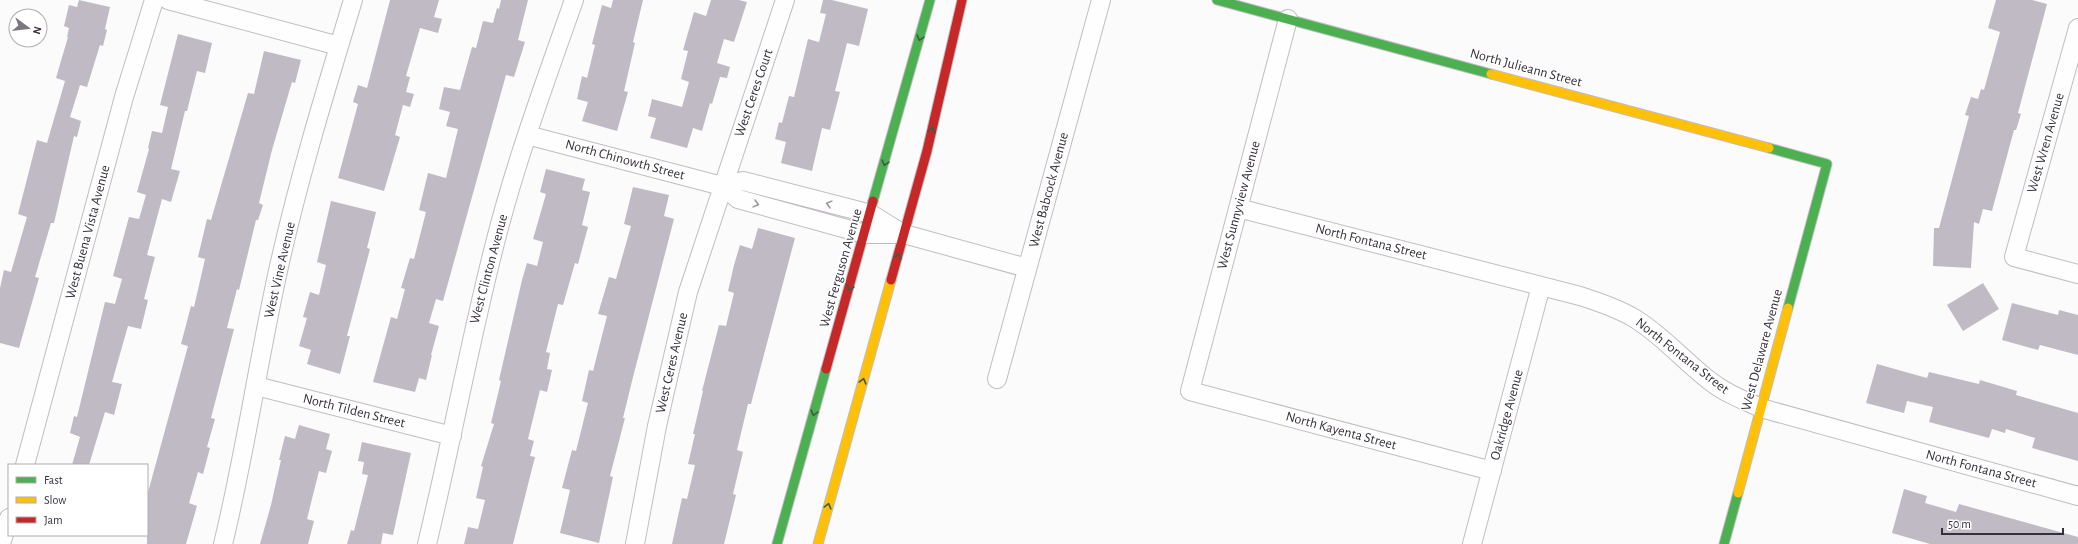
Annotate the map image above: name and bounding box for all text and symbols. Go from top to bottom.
north arrow [8,8,48,48]
text: N [31,25,43,36]
one-way arrow [916,34,925,41]
street label: North Julieann Street [1469,46,1584,90]
street label: West Ceres Court [732,47,776,139]
street label: West Wren Avenue [2025,91,2067,195]
one-way arrow [927,127,936,134]
street label: West Babcock Avenue [1027,131,1071,249]
street label: North Chinowth Street [564,137,687,183]
street label: West Sunnyview Avenue [1215,139,1263,271]
one-way arrow [881,159,890,166]
street label: West Buena Vista Avenue [63,164,113,300]
one-way arrow [752,199,759,208]
one-way arrow [826,200,833,208]
street label: West Ferguson Avenue [817,207,865,329]
street label: West Clinton Avenue [468,213,510,325]
street label: West Vine Avenue [262,220,298,320]
street label: North Fontana Street [1314,221,1428,263]
one-way arrow [893,253,901,259]
one-way arrow [846,284,855,291]
street label: West Delaware Avenue [1739,288,1785,412]
street label: West Ceres Avenue [654,311,690,415]
street label: North Fontana Street [1633,315,1732,397]
street label: Oakridge Avenue [1488,368,1526,462]
one-way arrow [858,378,867,385]
street label: North Tilden Street [302,392,407,431]
street label: North Kayenta Street [1284,409,1398,453]
one-way arrow [811,410,819,416]
street label: North Fontana Street [1924,447,2038,491]
legend [8,464,148,536]
text: Fast [44,474,63,486]
text: Slow [44,494,66,506]
one-way arrow [823,503,832,510]
scale bar [1942,510,2063,536]
text: Jam [44,514,63,526]
text: 50 m [1948,518,1971,530]

